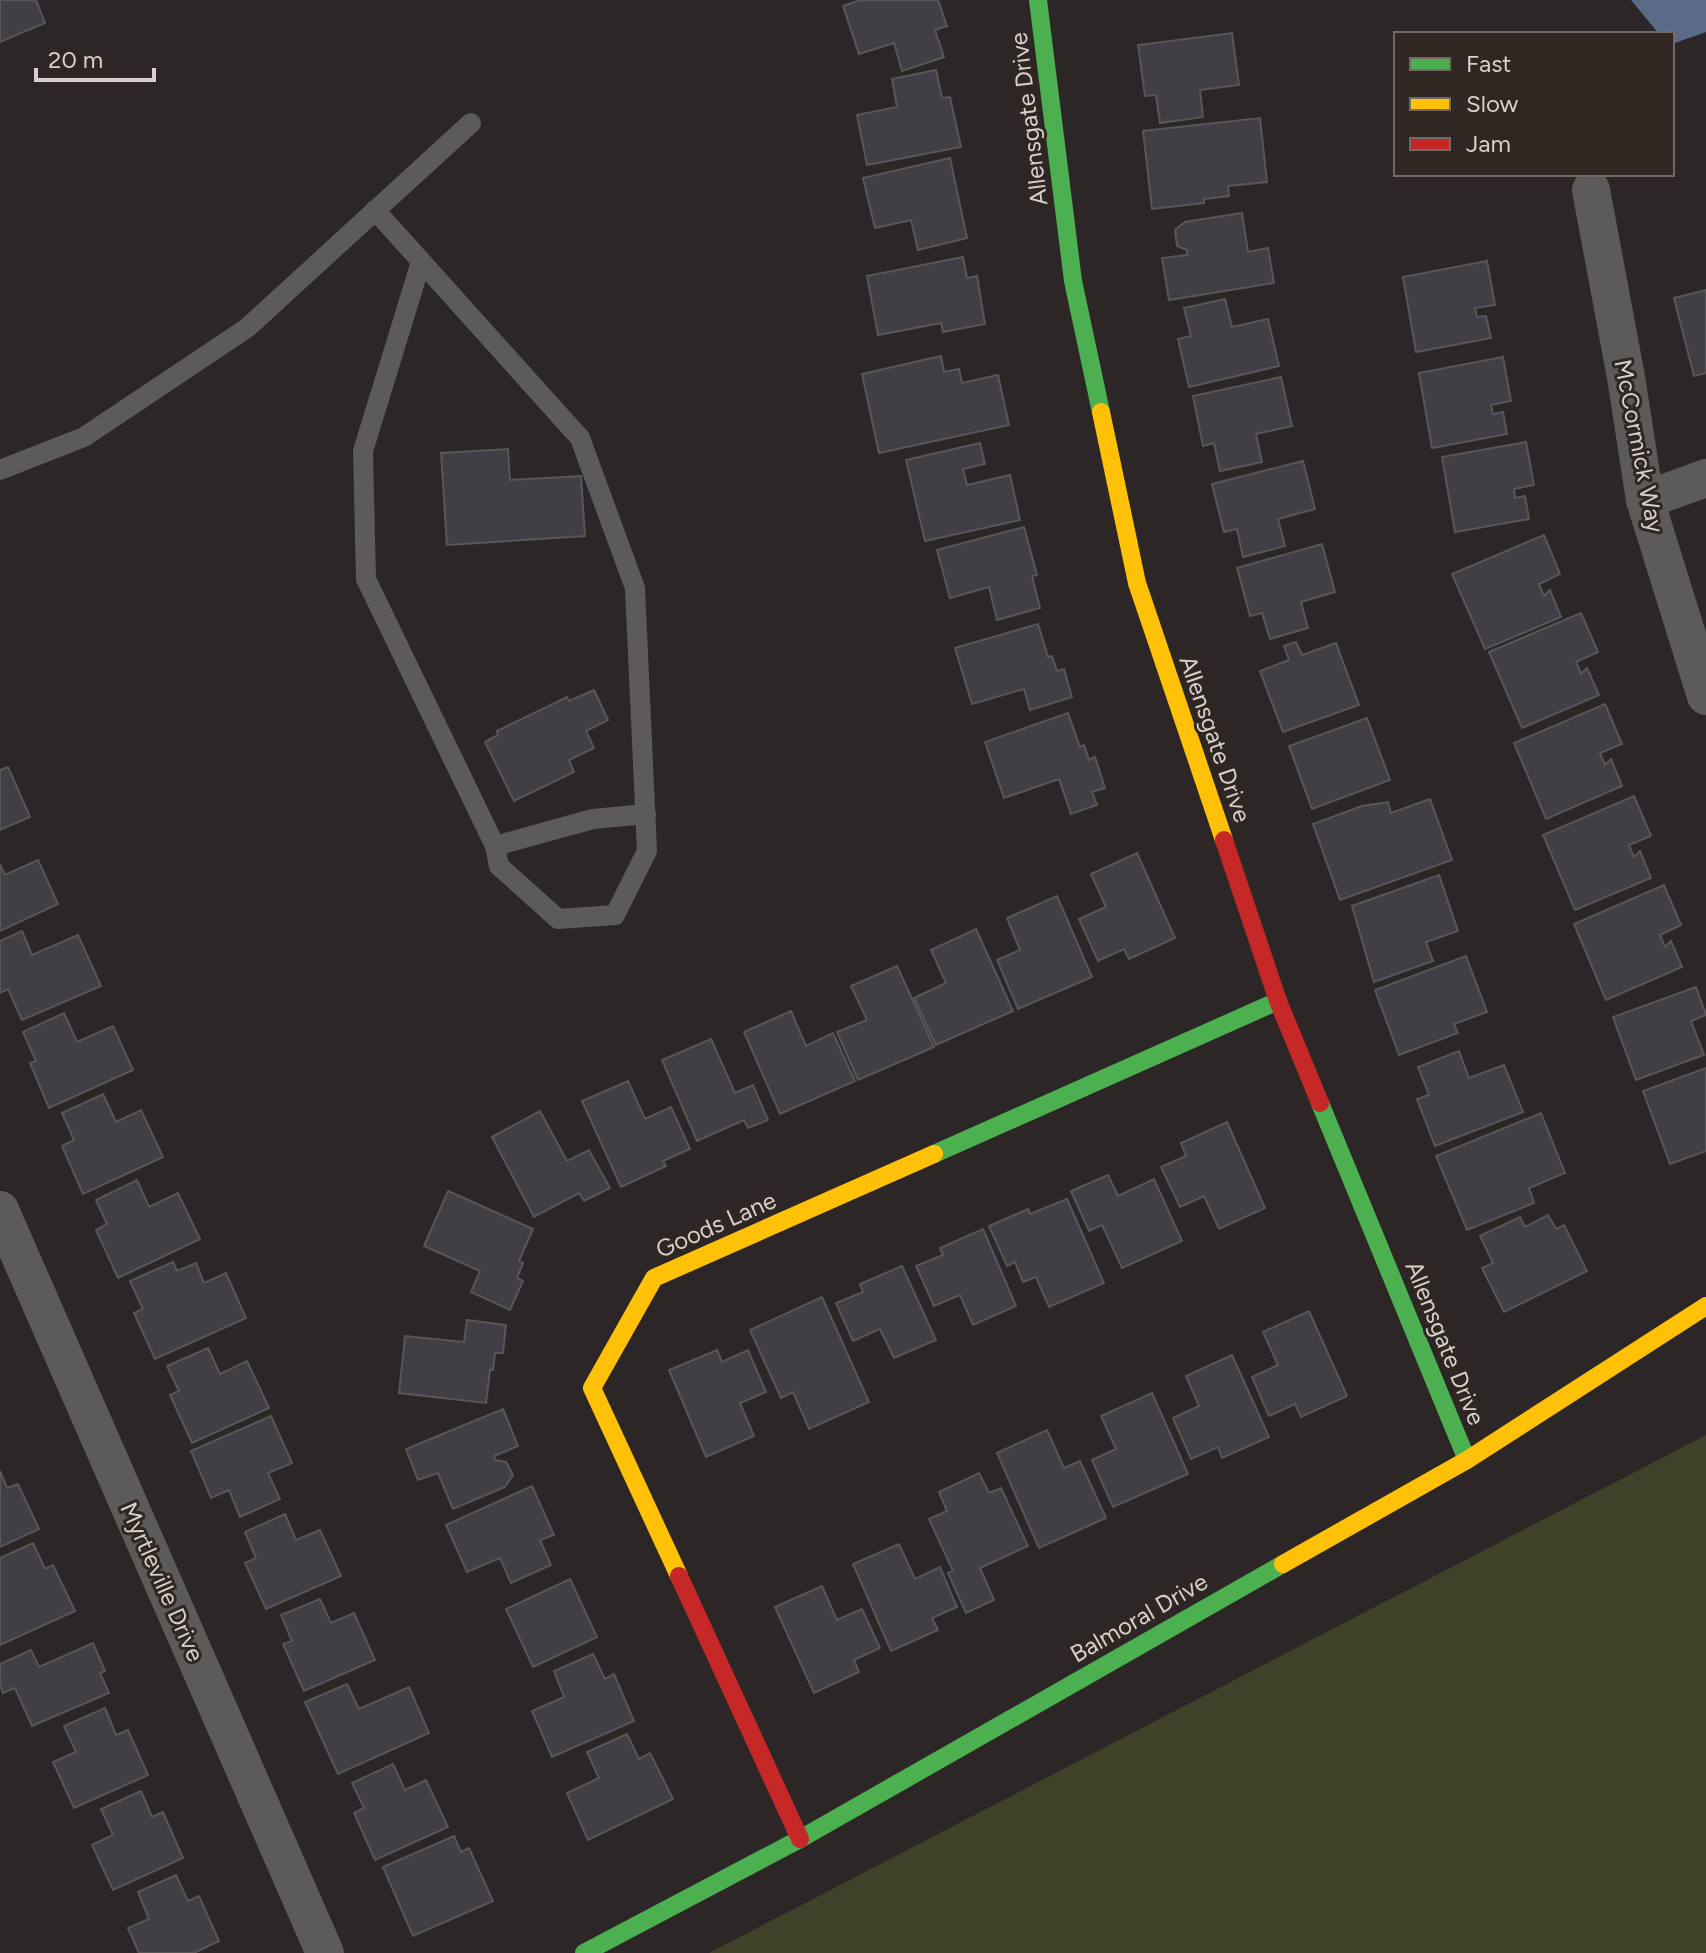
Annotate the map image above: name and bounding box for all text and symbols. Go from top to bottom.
street label: Allensgate Drive [1003,31,1054,207]
scale bar [36,32,154,82]
legend [1394,32,1674,176]
text: 20 m [48,45,103,74]
text: Fast [1466,49,1511,78]
text: Slow [1466,89,1519,118]
text: Jam [1466,129,1511,158]
street label: McCormick Way [1608,357,1671,535]
street label: Allensgate Drive [1173,652,1258,826]
street label: Goods Lane [651,1185,780,1264]
street label: Allensgate Drive [1399,1257,1492,1429]
street label: Myrtleville Drive [114,1498,211,1666]
street label: Balmoral Drive [1065,1567,1213,1669]

